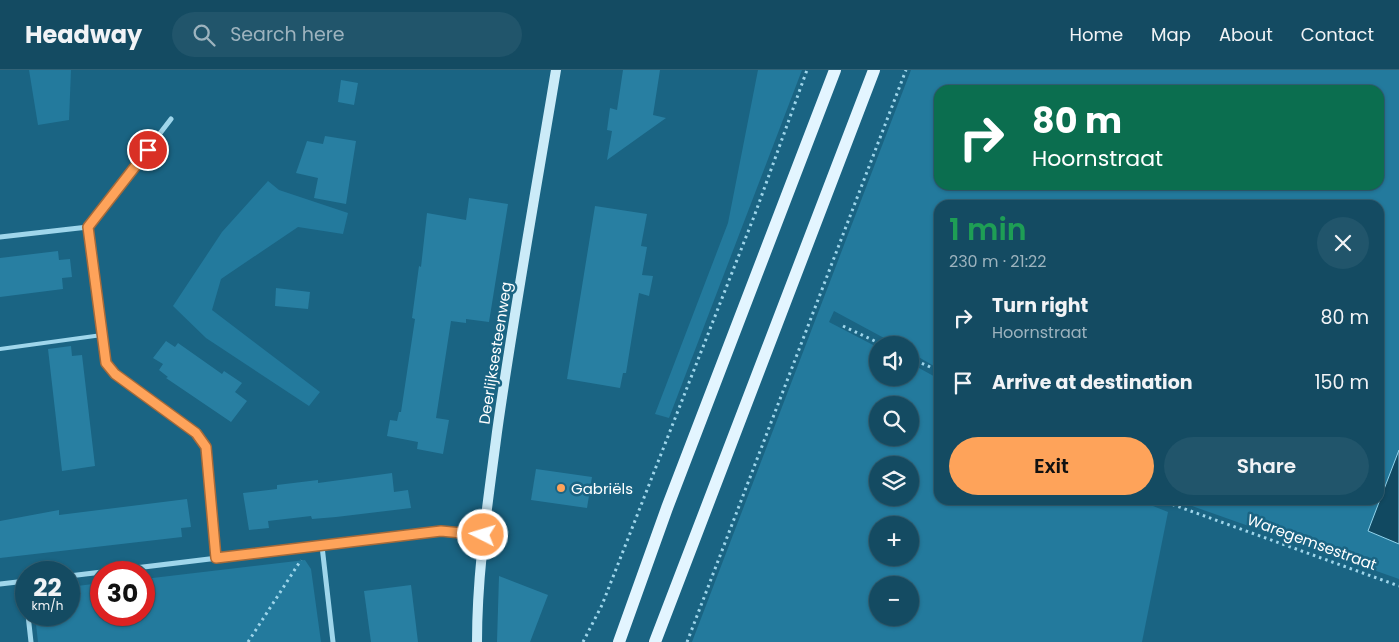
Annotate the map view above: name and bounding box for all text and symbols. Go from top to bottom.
search box [172,12,522,57]
text: Headway [25,18,142,51]
icon: search [190,21,218,49]
text: Search here [230,21,345,48]
text: Home [1069,22,1123,47]
text: Map [1151,22,1191,47]
text: About [1219,22,1273,47]
text: Contact [1301,22,1374,47]
text: 80 m [1032,96,1122,145]
icon: right [949,105,1014,170]
pin [127,129,169,171]
icon: arrive [134,136,162,164]
text: Hoornstraat [1032,143,1163,174]
text: 1 min [949,208,1027,251]
button: close [1317,217,1369,269]
text: 230 m · 21:22 [949,250,1047,273]
street label: Deerlijksesteenweg [473,280,517,426]
text: Turn right [992,292,1088,319]
icon: right [949,304,977,332]
text: 80 m [1320,304,1369,331]
text: Hoornstraat [992,321,1087,344]
map controls [869,336,919,626]
button: sound [869,336,919,386]
icon: arrive [949,369,977,397]
text: Arrive at destination [992,369,1193,396]
text: 150 m [1314,369,1369,396]
button: search [869,396,919,446]
button: Exit [949,437,1154,495]
button: Share [1164,437,1369,495]
button: layers [869,456,919,506]
place label: Gabriëls [571,478,633,499]
marker: Gabriëls [555,482,567,494]
position arrow [456,508,508,560]
street label: Waregemsestraat [1244,509,1380,575]
button: + [869,516,919,566]
speed limit sign: 30 [90,561,155,626]
text: 22 [33,570,62,605]
button: − [869,576,919,626]
text: km/h [32,597,63,614]

